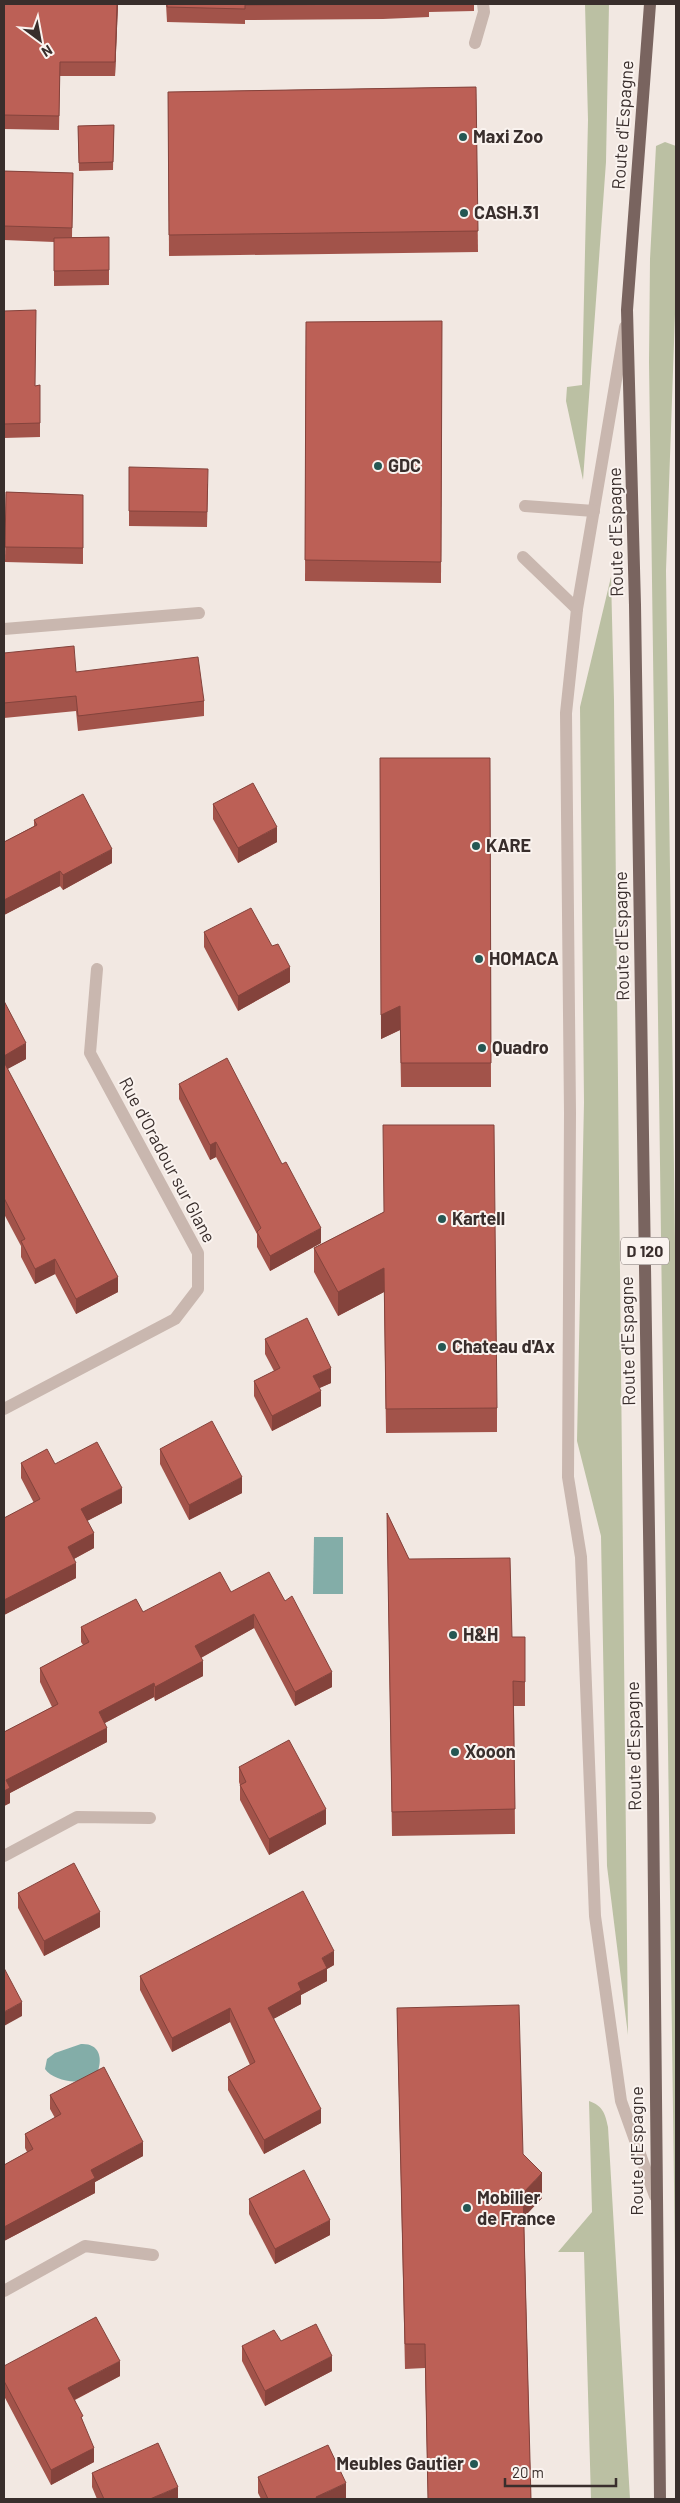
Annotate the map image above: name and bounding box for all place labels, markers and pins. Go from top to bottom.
place label: Maxi Zoo [473,125,543,147]
marker: Maxi Zoo [457,131,469,143]
place label: CASH.31 [474,201,539,223]
marker: CASH.31 [458,207,470,219]
place label: GDC [388,454,421,476]
marker: GDC [372,460,384,472]
place label: KARE [486,834,531,856]
marker: KARE [470,840,482,852]
place label: HOMACA [489,947,559,969]
marker: HOMACA [473,953,485,965]
place label: Quadro [492,1036,549,1058]
marker: Quadro [476,1042,488,1054]
place label: Kartell [452,1207,505,1229]
marker: Kartell [436,1213,448,1225]
place label: Chateau d'Ax [452,1335,555,1357]
marker: Chateau d'Ax [436,1341,448,1353]
place label: H&H [463,1623,498,1645]
marker: H&H [447,1629,459,1641]
place label: Xooon [465,1740,516,1762]
marker: Xooon [449,1746,461,1758]
place label: Mobilier de France [477,2186,556,2229]
marker: Mobilier de France [461,2202,473,2214]
place label: Meubles Gautier [336,2452,464,2474]
marker: Meubles Gautier [468,2458,480,2470]

